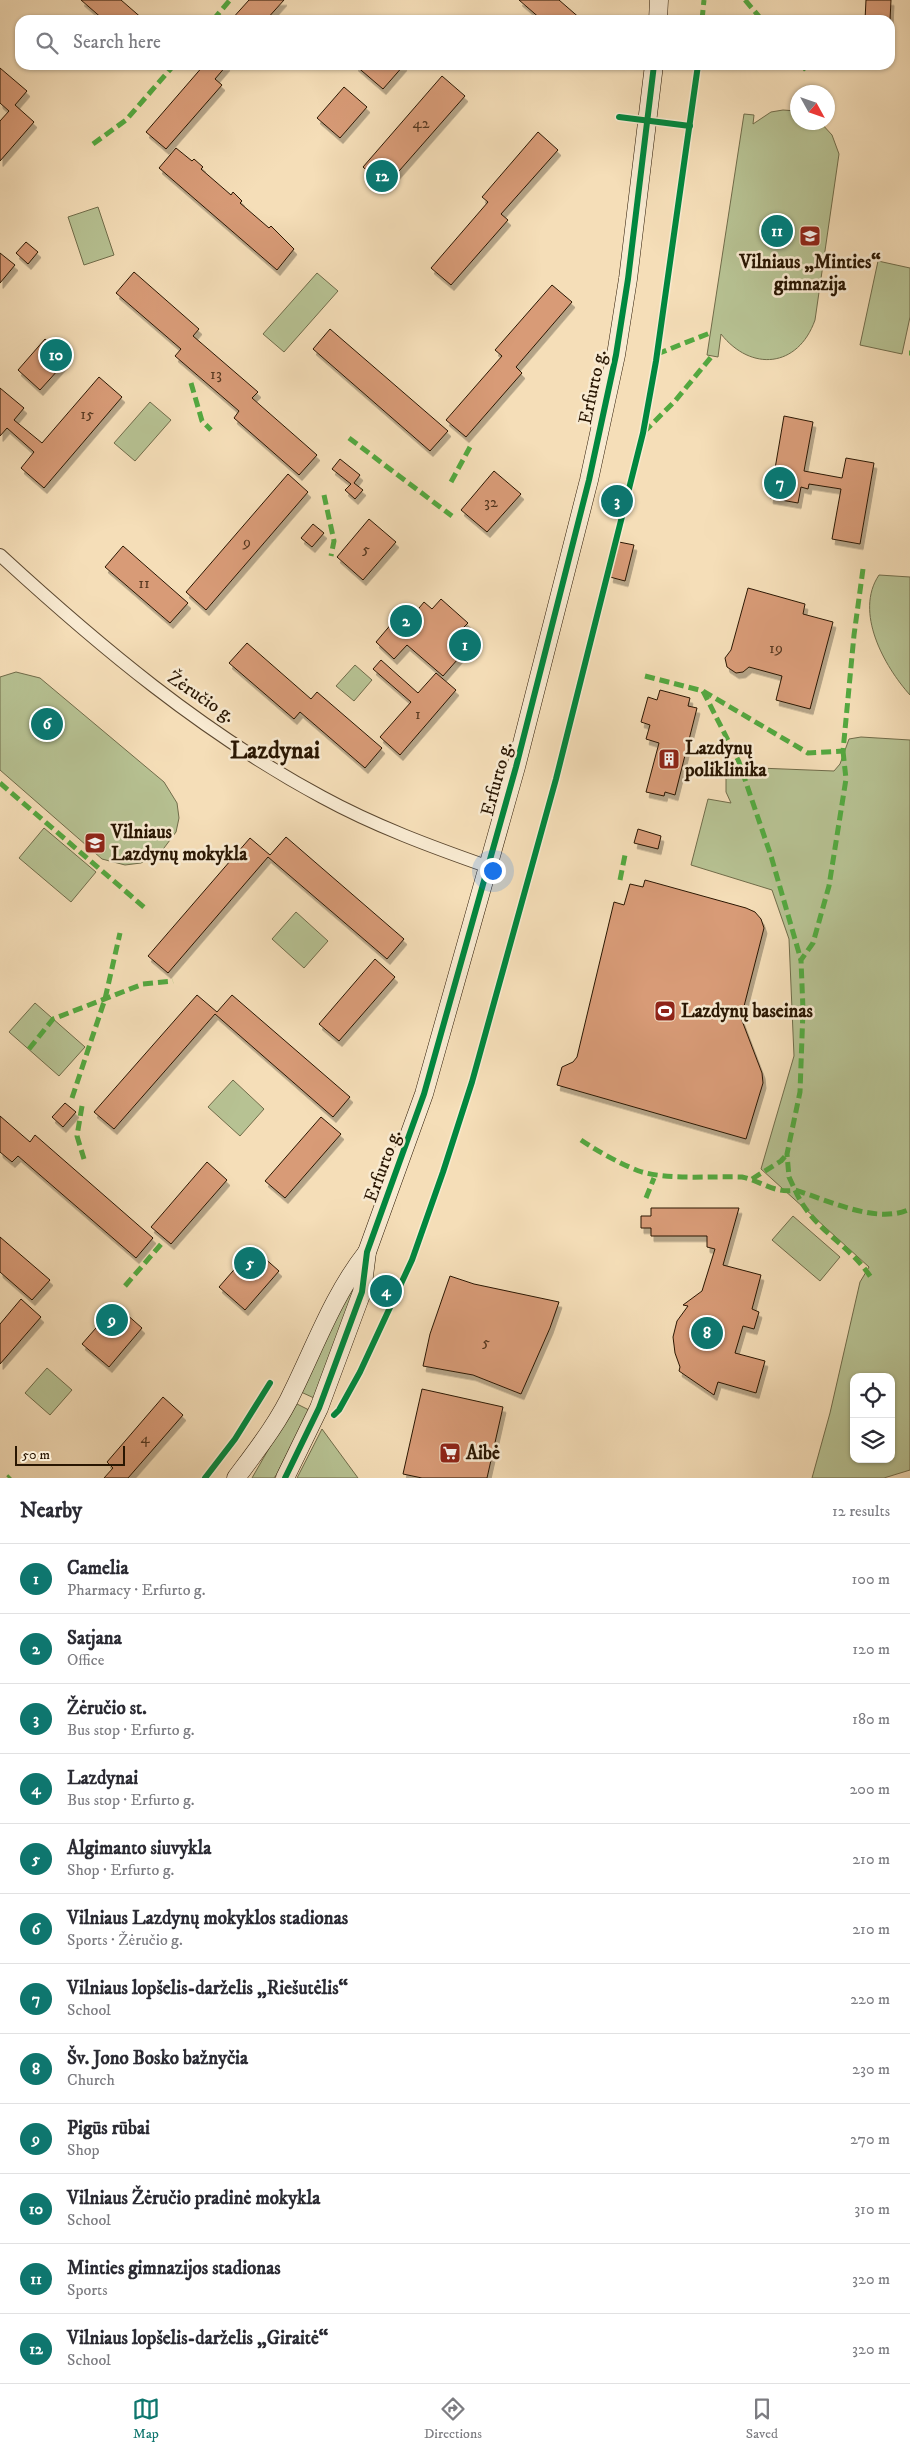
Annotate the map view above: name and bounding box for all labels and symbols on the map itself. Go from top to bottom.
north arrow [790,85,835,130]
house number: 42 [412,113,430,133]
pin: 12 [366,157,398,195]
pin: 11 [761,212,793,250]
school or university icon: Vilniaus „Minties“ gimnazija [798,224,822,248]
place label: Vilniaus „Minties“ gimnazija [738,251,881,297]
pin: 10 [40,336,72,374]
street label: Erfurto g. [574,347,612,427]
house number: 13 [210,364,222,384]
house number: 15 [80,404,94,424]
pin: 7 [764,464,796,502]
pin: 3 [601,482,633,520]
house number: 32 [484,492,498,512]
house number: 9 [242,532,251,552]
house number: 5 [362,539,370,559]
house number: 11 [138,573,150,593]
pin: 2 [390,602,422,640]
pin: 1 [449,626,481,664]
house number: 19 [769,638,783,658]
street label: Žėručio g. [163,664,240,728]
house number: 1 [415,704,421,724]
pin: 6 [31,705,63,743]
district label: Lazdynai [230,736,320,766]
place label: Lazdynų poliklinika [684,737,768,782]
street label: Erfurto g. [476,739,518,819]
building icon: Lazdynų poliklinika [657,747,681,771]
place label: Vilniaus Lazdynų mokykla [110,821,248,866]
school or university icon: Vilniaus Lazdynų mokykla [83,831,107,855]
your location [480,858,506,884]
sports icon: Lazdynų baseinas [653,999,677,1023]
place label: Lazdynų baseinas [681,1000,814,1023]
street label: Erfurto g. [359,1126,407,1206]
pin: 5 [234,1244,266,1282]
pin: 4 [370,1272,402,1310]
pin: 9 [96,1301,128,1339]
pin: 8 [691,1314,723,1352]
house number: 5 [482,1332,490,1352]
house number: 4 [140,1428,150,1448]
supermarket icon: Aibė [438,1441,462,1465]
place label: Aibė [465,1442,500,1465]
scale bar [15,1443,125,1466]

